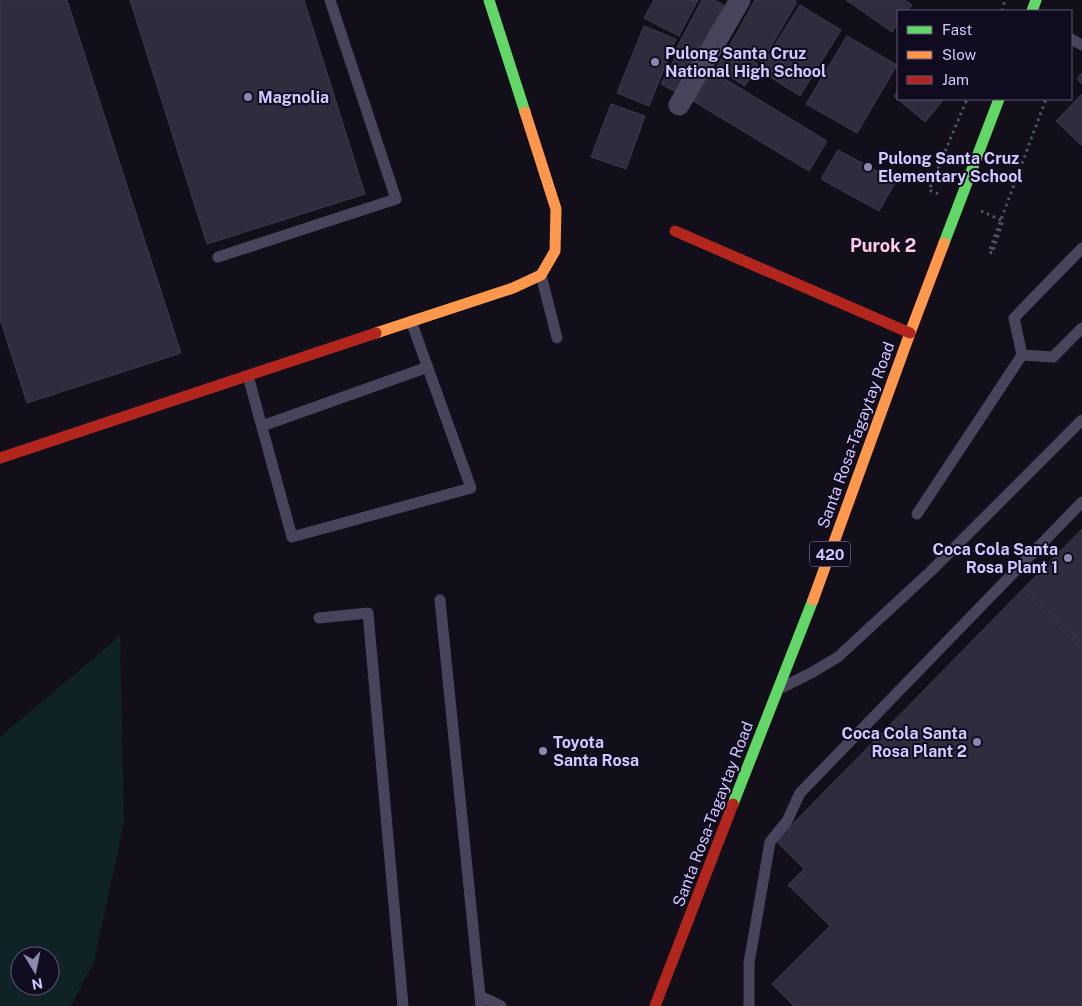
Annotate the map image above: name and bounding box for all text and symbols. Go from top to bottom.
legend [897,10,1072,100]
text: Fast [942,21,972,38]
place label: Pulong Santa Cruz National High School [665,44,826,81]
text: Slow [942,46,977,63]
marker: Pulong Santa Cruz National High School [649,56,661,68]
text: Jam [942,71,969,88]
place label: Magnolia [258,88,329,107]
marker: Magnolia [242,91,254,103]
place label: Pulong Santa Cruz Elementary School [878,149,1023,186]
marker: Pulong Santa Cruz Elementary School [862,161,874,173]
district label: Purok 2 [850,235,916,256]
street label: Santa Rosa-Tagaytay Road [813,339,899,531]
place label: Coca Cola Santa Rosa Plant 1 [932,540,1058,577]
road number: 420 [810,542,850,566]
marker: Coca Cola Santa Rosa Plant 1 [1062,552,1074,564]
street label: Santa Rosa-Tagaytay Road [669,719,757,909]
place label: Coca Cola Santa Rosa Plant 2 [841,724,967,761]
place label: Toyota Santa Rosa [553,733,639,770]
marker: Coca Cola Santa Rosa Plant 2 [971,736,983,748]
marker: Toyota Santa Rosa [537,745,549,757]
north arrow [10,946,60,996]
text: N [30,975,44,993]

